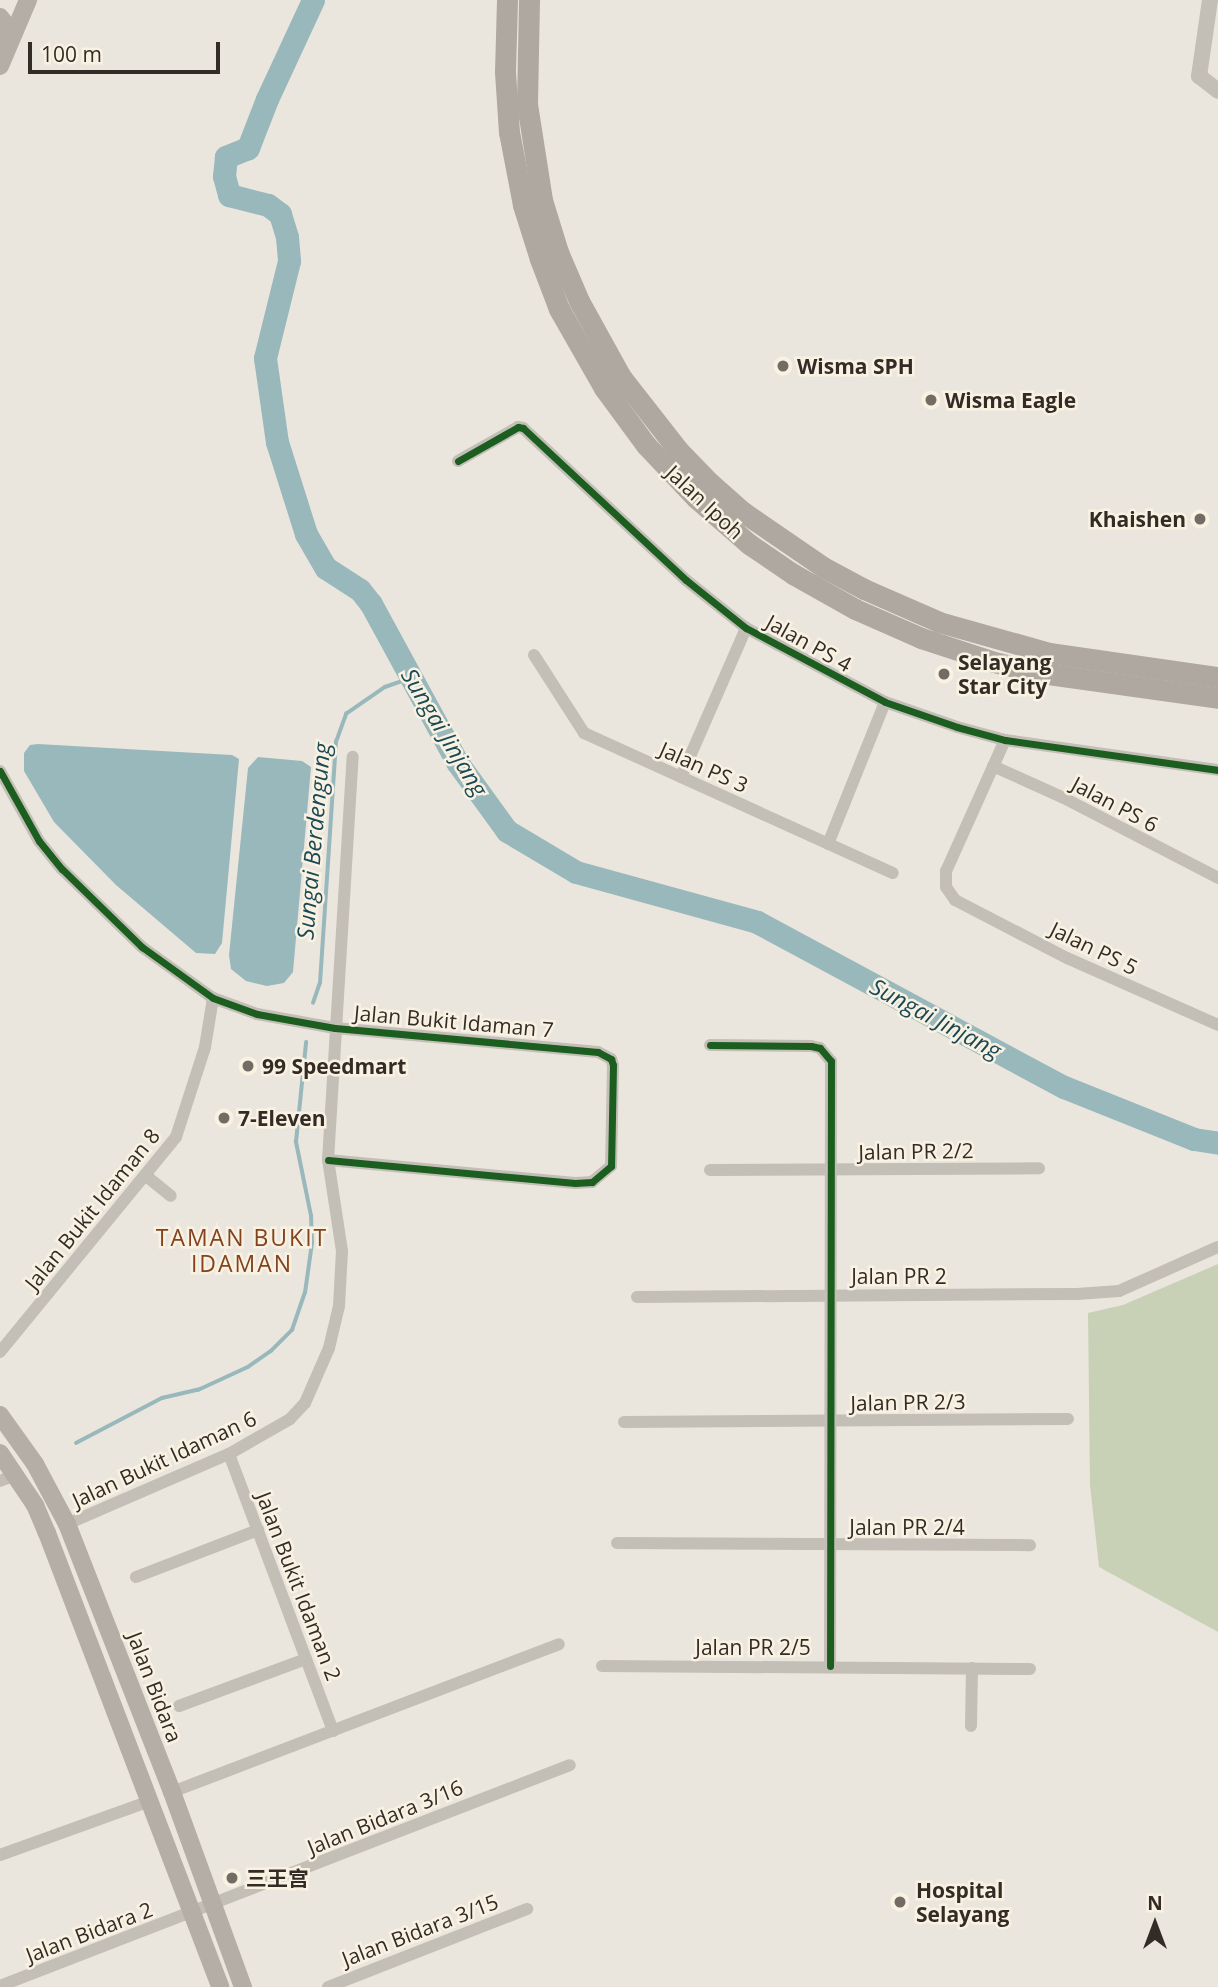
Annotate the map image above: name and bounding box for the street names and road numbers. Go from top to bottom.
street label: Jalan Ipoh [661,460,749,544]
street label: Jalan PS 4 [762,609,856,677]
street label: Jalan PS 3 [656,736,752,798]
street label: Jalan PS 6 [1067,771,1163,837]
street label: Jalan PS 5 [1046,916,1142,980]
street label: Jalan Bukit Idaman 7 [353,1000,555,1042]
street label: Jalan Bukit Idaman 8 [19,1123,165,1295]
street label: Jalan PR 2/2 [858,1137,974,1165]
street label: Jalan PR 2 [851,1263,947,1289]
street label: Jalan PR 2/3 [850,1388,966,1416]
street label: Jalan Bukit Idaman 6 [68,1405,260,1513]
street label: Jalan Bukit Idaman 2 [251,1488,347,1684]
street label: Jalan PR 2/4 [849,1514,965,1540]
street label: Jalan Bidara [122,1628,188,1746]
street label: Jalan PR 2/5 [695,1634,811,1660]
street label: Jalan Bidara 3/16 [304,1774,466,1860]
street label: Jalan Bidara 3/15 [338,1889,502,1971]
street label: Jalan Bidara 2 [22,1896,156,1968]

